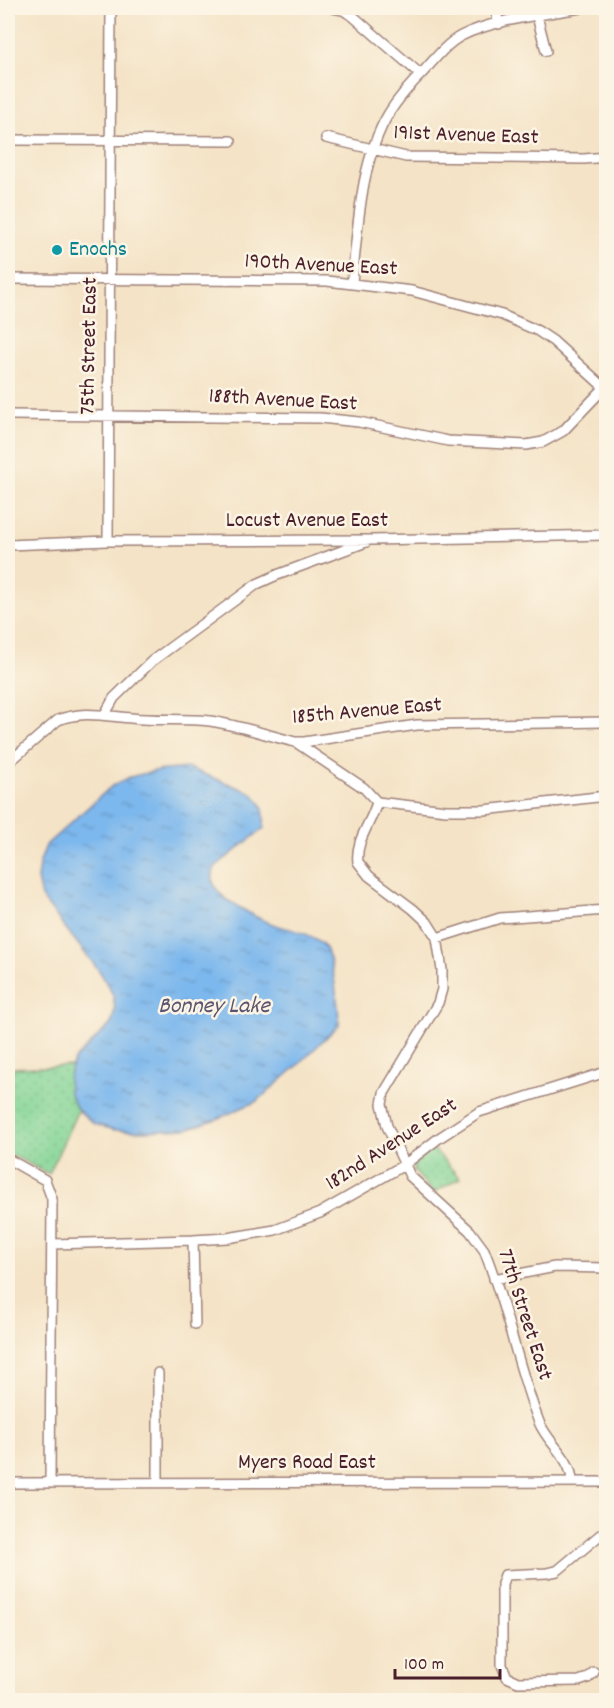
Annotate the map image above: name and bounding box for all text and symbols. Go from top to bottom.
street label: 191st Avenue East [393,118,539,154]
place label: Enochs [69,235,127,266]
marker: Enochs [50,243,64,257]
street label: 190th Avenue East [244,247,398,285]
street label: 75th Street East [73,277,107,415]
street label: 188th Avenue East [208,382,358,420]
street label: Locust Avenue East [226,506,388,537]
street label: 185th Avenue East [291,690,443,734]
water label: Bonney Lake [158,990,271,1024]
street label: 182nd Avenue East [320,1091,464,1199]
street label: 77th Street East [488,1245,560,1385]
street label: Myers Road East [238,1448,376,1479]
scale bar [395,1642,500,1680]
text: 100 m [404,1653,444,1678]

